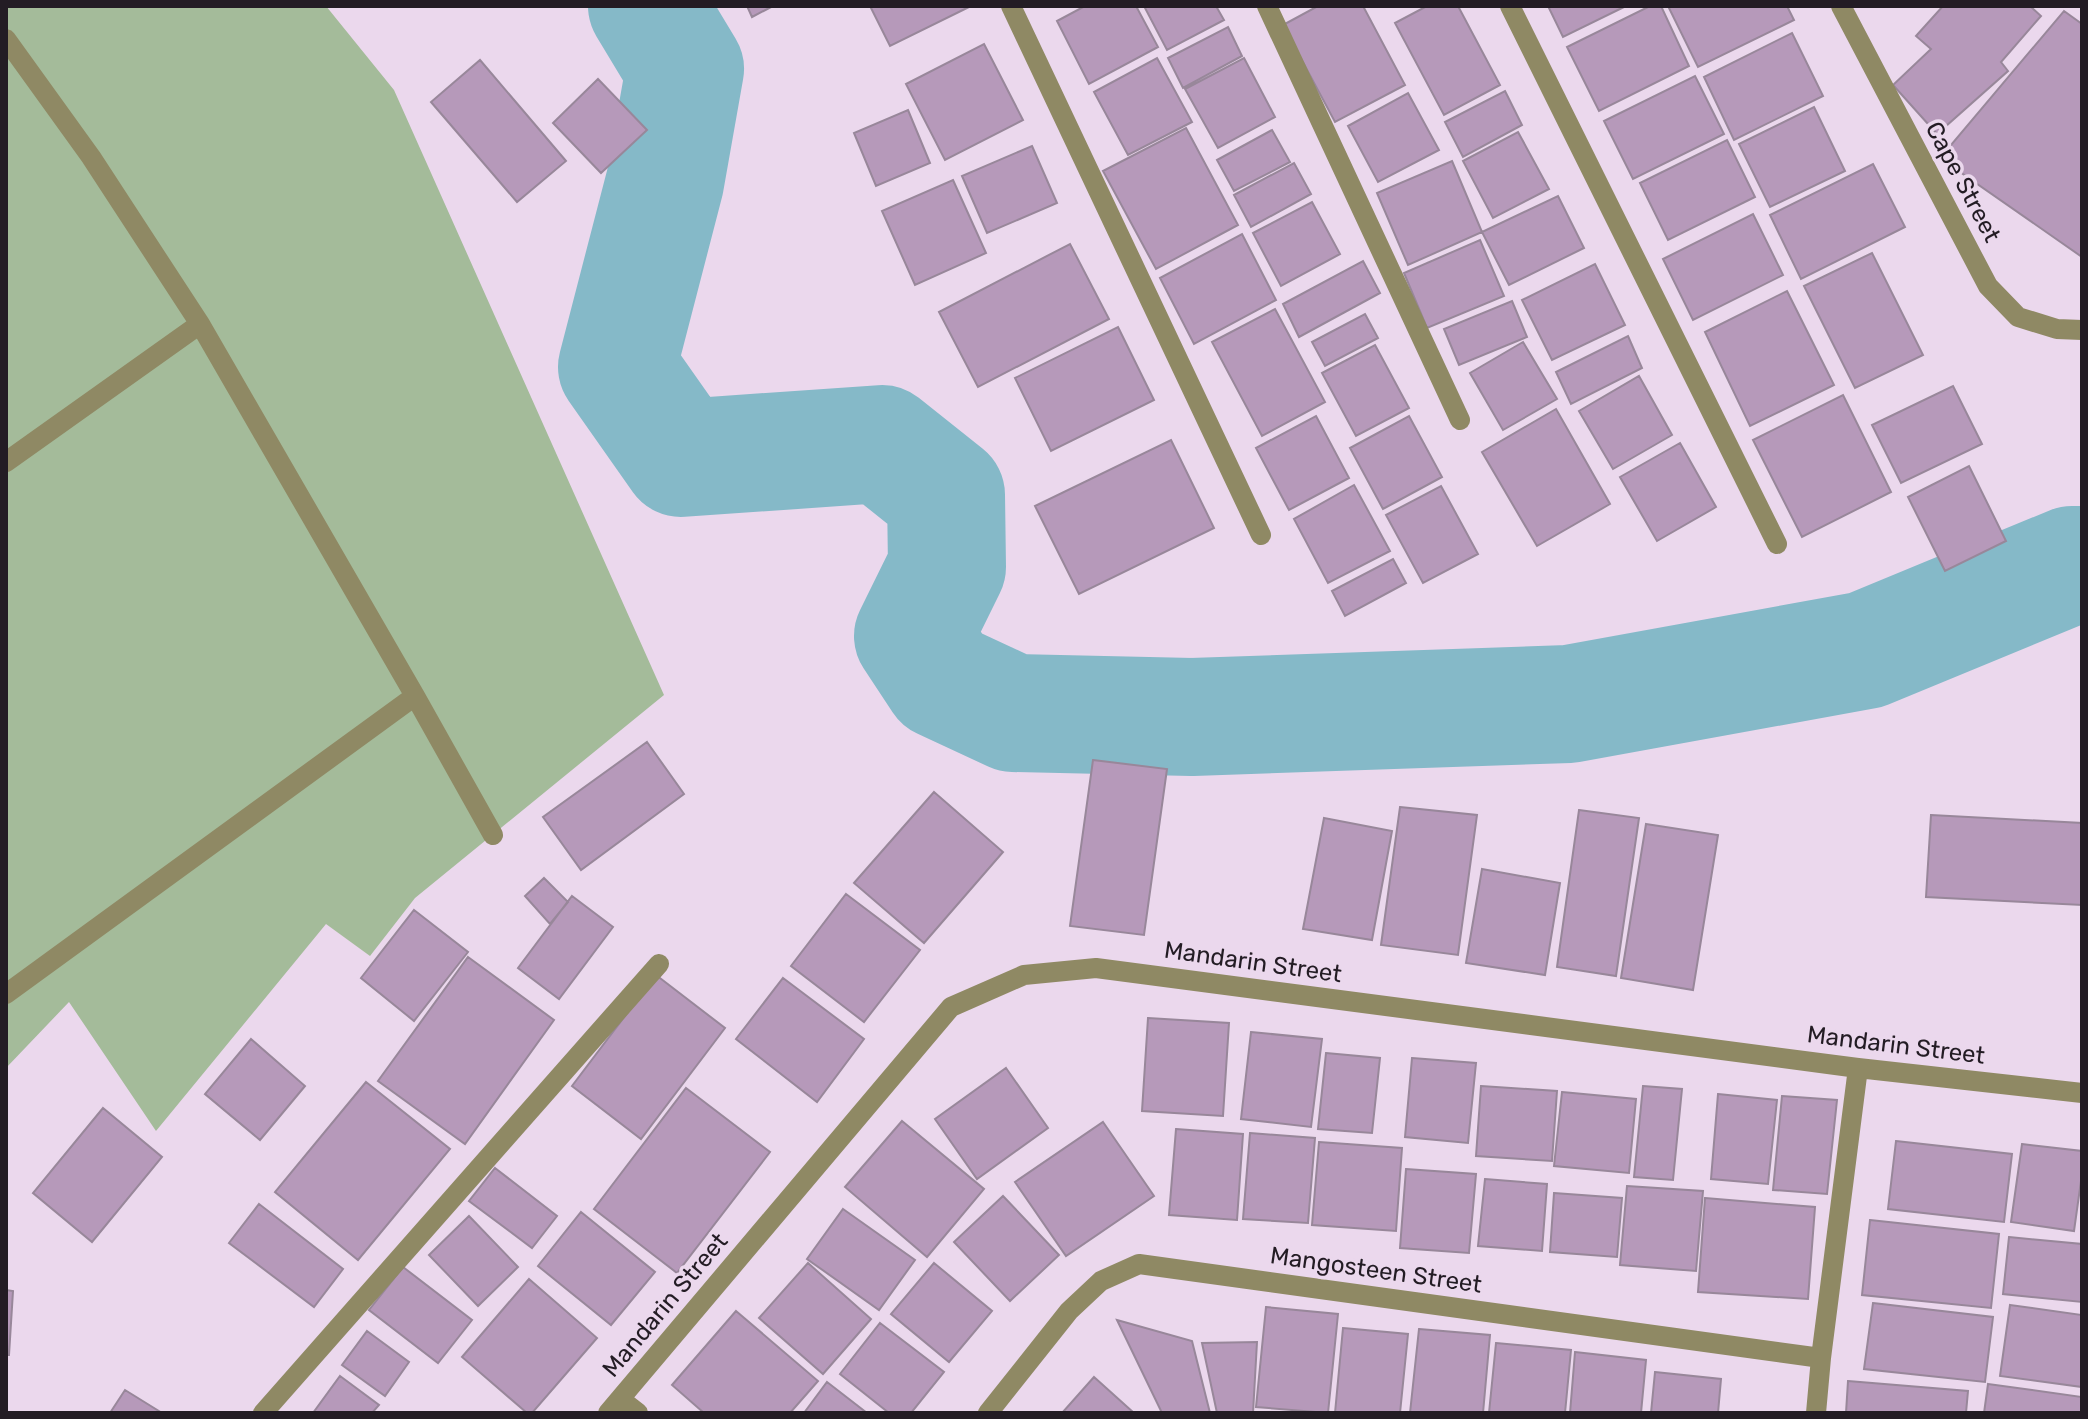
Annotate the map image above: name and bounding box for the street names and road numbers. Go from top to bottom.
street label: Cape Street [1920,117,2006,247]
street label: Mandarin Street [1162,936,1344,988]
street label: Mandarin Street [1805,1020,1987,1070]
street label: Mandarin Street [597,1227,733,1383]
street label: Mangosteen Street [1268,1241,1484,1299]

